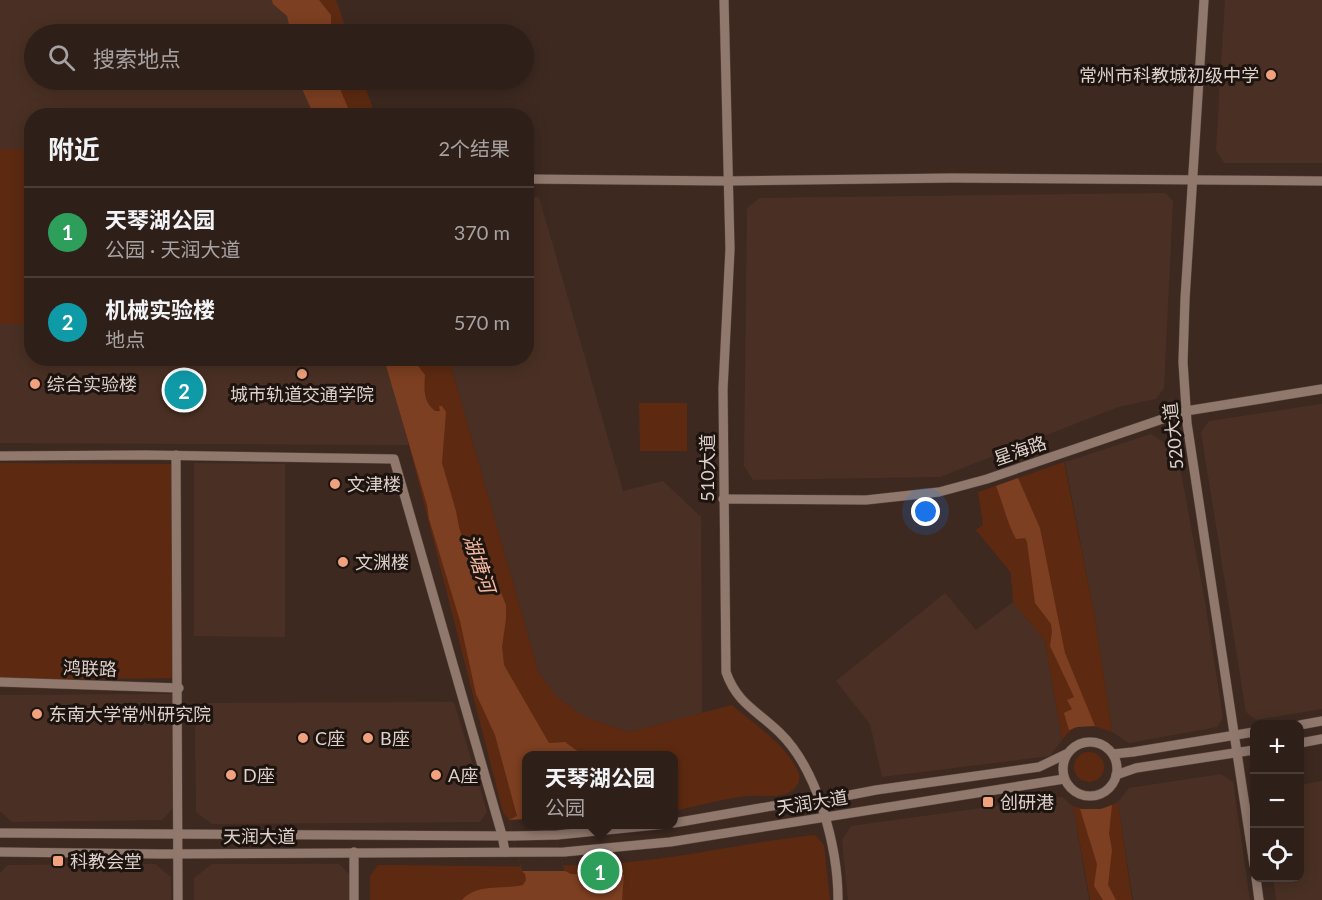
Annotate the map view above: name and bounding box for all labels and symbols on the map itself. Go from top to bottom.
place label: 常州市科教城初级中学 [1079,64,1259,86]
marker: 常州市科教城初级中学 [1264,68,1278,82]
marker: 城市轨道交通学院 [295,367,309,381]
pin: 2 [164,368,204,412]
place label: 综合实验楼 [47,373,137,395]
marker: 综合实验楼 [28,377,42,391]
place label: 城市轨道交通学院 [230,383,374,405]
street label: 520大道 [1159,401,1187,471]
street label: 星海路 [991,431,1049,469]
street label: 510大道 [696,434,718,502]
place label: 文津楼 [347,473,401,495]
marker: 文津楼 [328,477,342,491]
your location [911,497,940,526]
water label: 湖塘河 [459,531,502,599]
place label: 文渊楼 [355,551,409,573]
marker: 文渊楼 [336,555,350,569]
street label: 鸿联路 [63,656,117,680]
place label: 东南大学常州研究院 [49,703,211,725]
marker: 东南大学常州研究院 [30,707,44,721]
place label: C座 [315,727,345,749]
place label: B座 [380,727,410,749]
marker: C座 [296,731,310,745]
marker: B座 [361,731,375,745]
place label: D座 [243,764,275,786]
place label: A座 [448,764,478,786]
marker: D座 [224,768,238,782]
marker: A座 [429,768,443,782]
street label: 天润大道 [775,786,849,818]
place label: 创研港 [1000,791,1054,813]
marker: 创研港 [981,795,995,809]
street label: 天润大道 [223,825,295,847]
pin: 1 [580,848,620,894]
place label: 科教会堂 [70,850,142,872]
marker: 科教会堂 [51,854,65,868]

